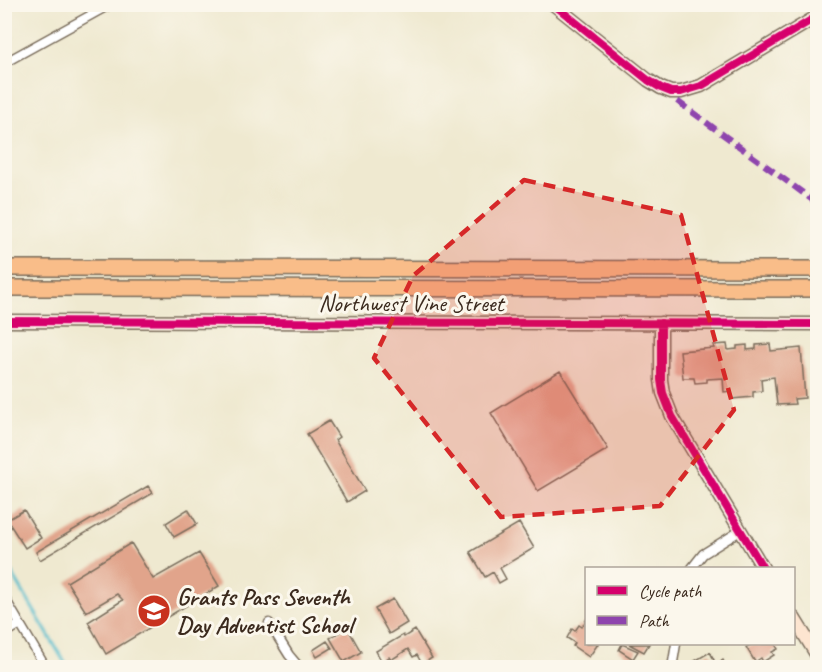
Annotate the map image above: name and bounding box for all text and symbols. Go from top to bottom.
street label: Northwest Vine Street [319,288,506,318]
legend [585,567,795,645]
text: Cycle path [639,580,702,602]
place label: Grants Pass Seventh Day Adventist School [177,582,357,640]
school or university icon: Grants Pass Seventh Day Adventist School [136,593,172,629]
text: Path [639,610,669,632]

